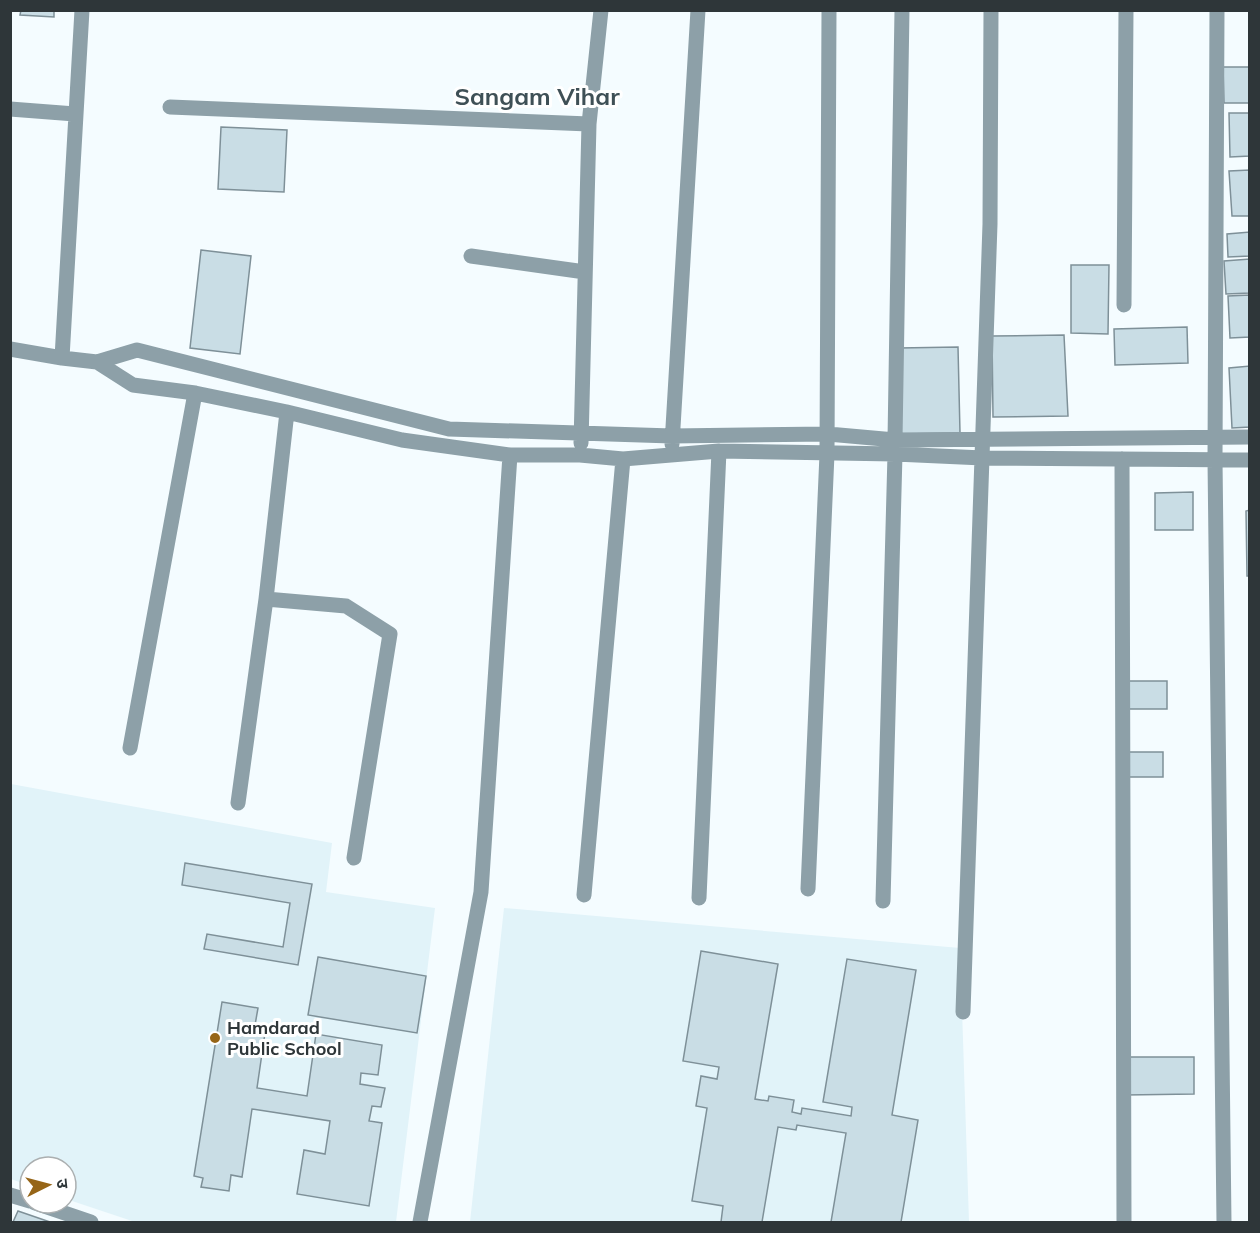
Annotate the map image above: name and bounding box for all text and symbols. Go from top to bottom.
district label: Sangam Vihar [454,81,620,111]
place label: Hamdarad Public School [227,1016,342,1060]
marker: Hamdarad Public School [208,1031,222,1045]
north arrow [18,1155,78,1215]
text: उ [52,1178,73,1190]

